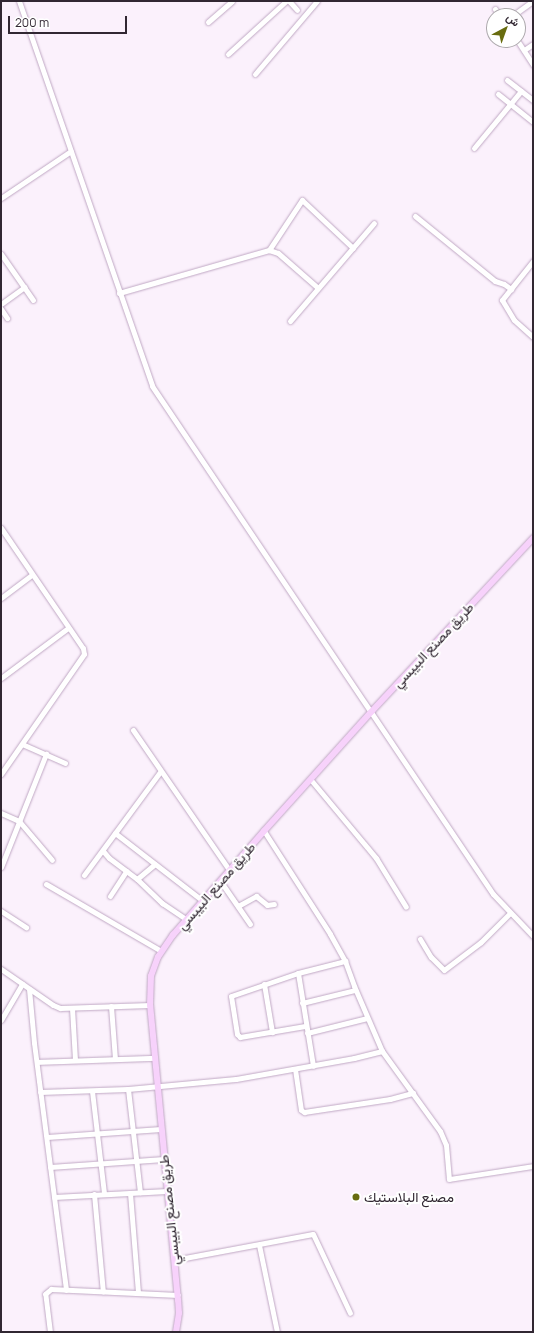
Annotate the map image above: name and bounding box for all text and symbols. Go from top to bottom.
scale bar [10,8,129,34]
north arrow [486,8,526,48]
text: ش [504,9,523,29]
text: 200 m [15,14,49,31]
street label: طريق مصنع البيبسي [389,599,477,691]
street label: طريق مصنع البيبسي [173,839,259,933]
street label: طريق مصنع البيبسي [155,1154,183,1266]
place label: مصنع البلاستيك [364,1189,454,1205]
marker: مصنع البلاستيك [351,1192,361,1202]

